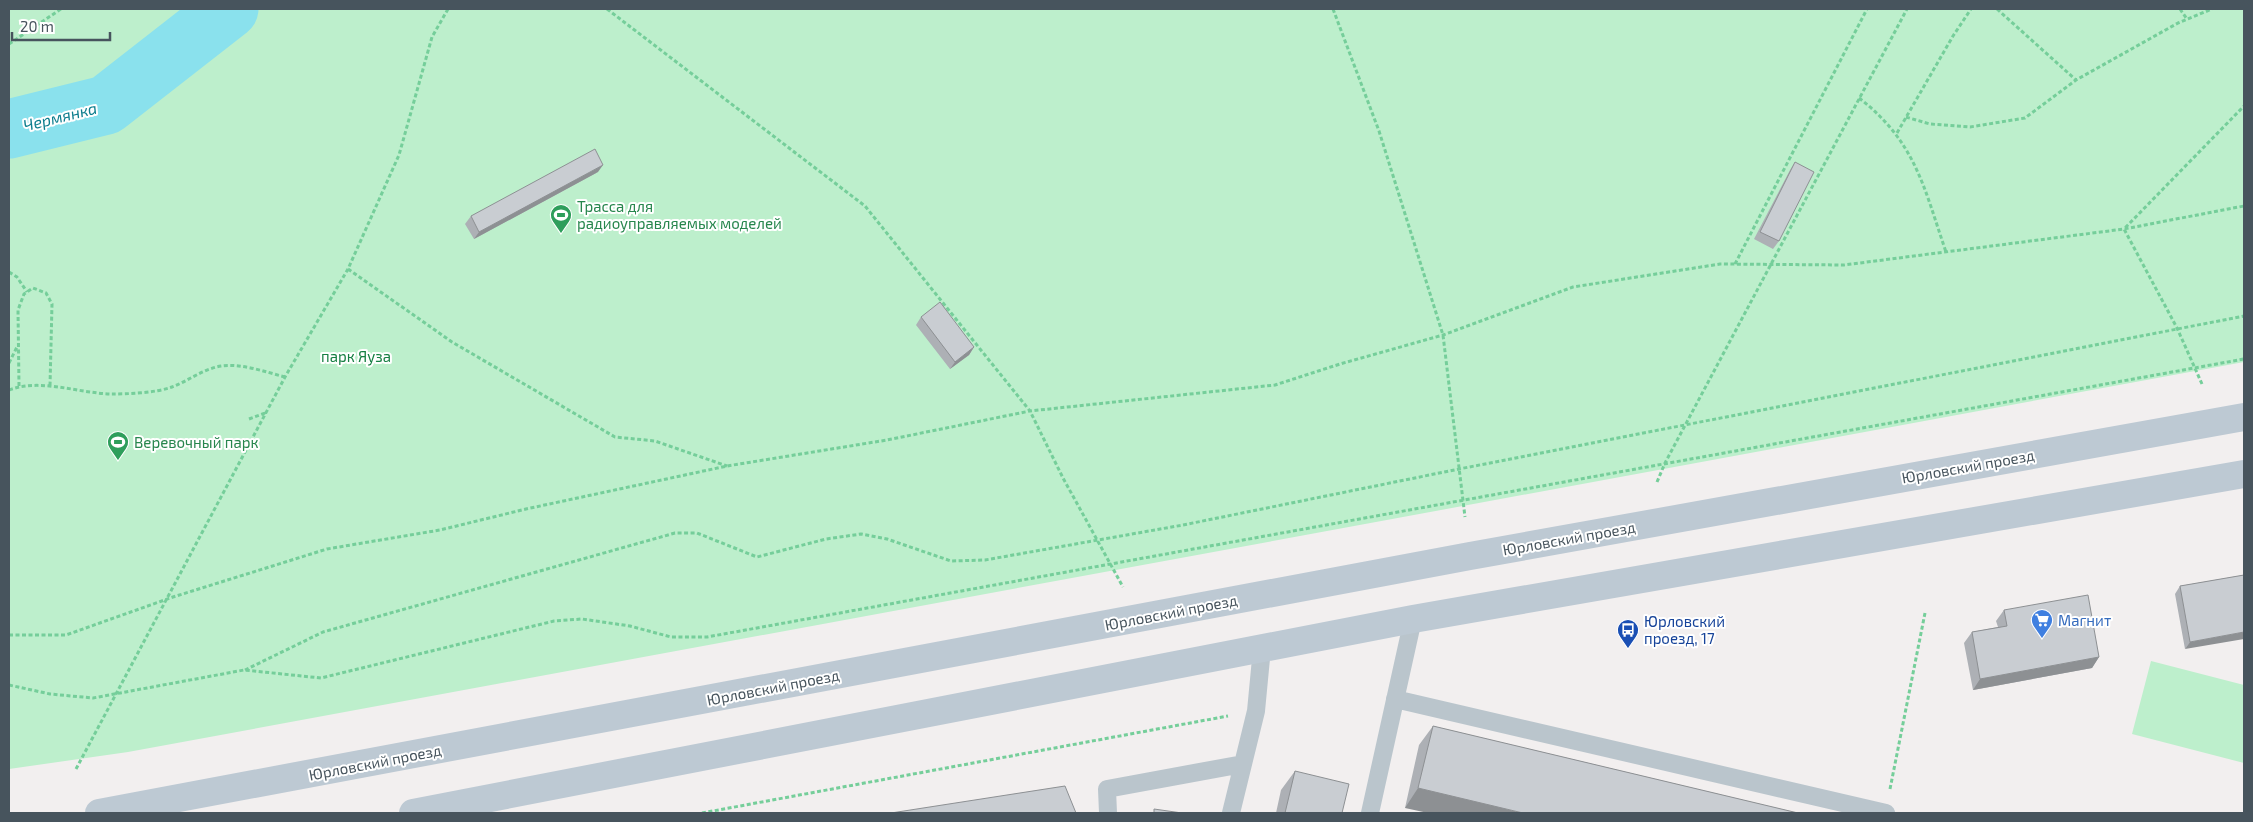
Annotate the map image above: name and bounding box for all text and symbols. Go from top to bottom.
scale bar [12,10,110,42]
text: 20 m [20,17,54,35]
water label: Чермянка [21,98,99,134]
place label: Трасса для радиоуправляемых моделей [577,197,782,233]
sports icon: Трасса для радиоуправляемых моделей [549,203,573,234]
park label: парк Яуза [321,347,391,366]
sports icon: Веревочный парк [106,430,130,461]
place label: Веревочный парк [134,433,258,451]
street label: Юрловский проезд [1900,445,2036,487]
street label: Юрловский проезд [1501,517,1637,559]
street label: Юрловский проезд [1103,590,1239,634]
supermarket icon: Магнит [2030,608,2054,639]
place label: Магнит [2058,611,2111,629]
place label: Юрловский проезд, 17 [1644,612,1725,647]
bus stop icon: Юрловский проезд, 17 [1616,618,1640,649]
street label: Юрловский проезд [705,665,841,709]
street label: Юрловский проезд [307,740,443,784]

